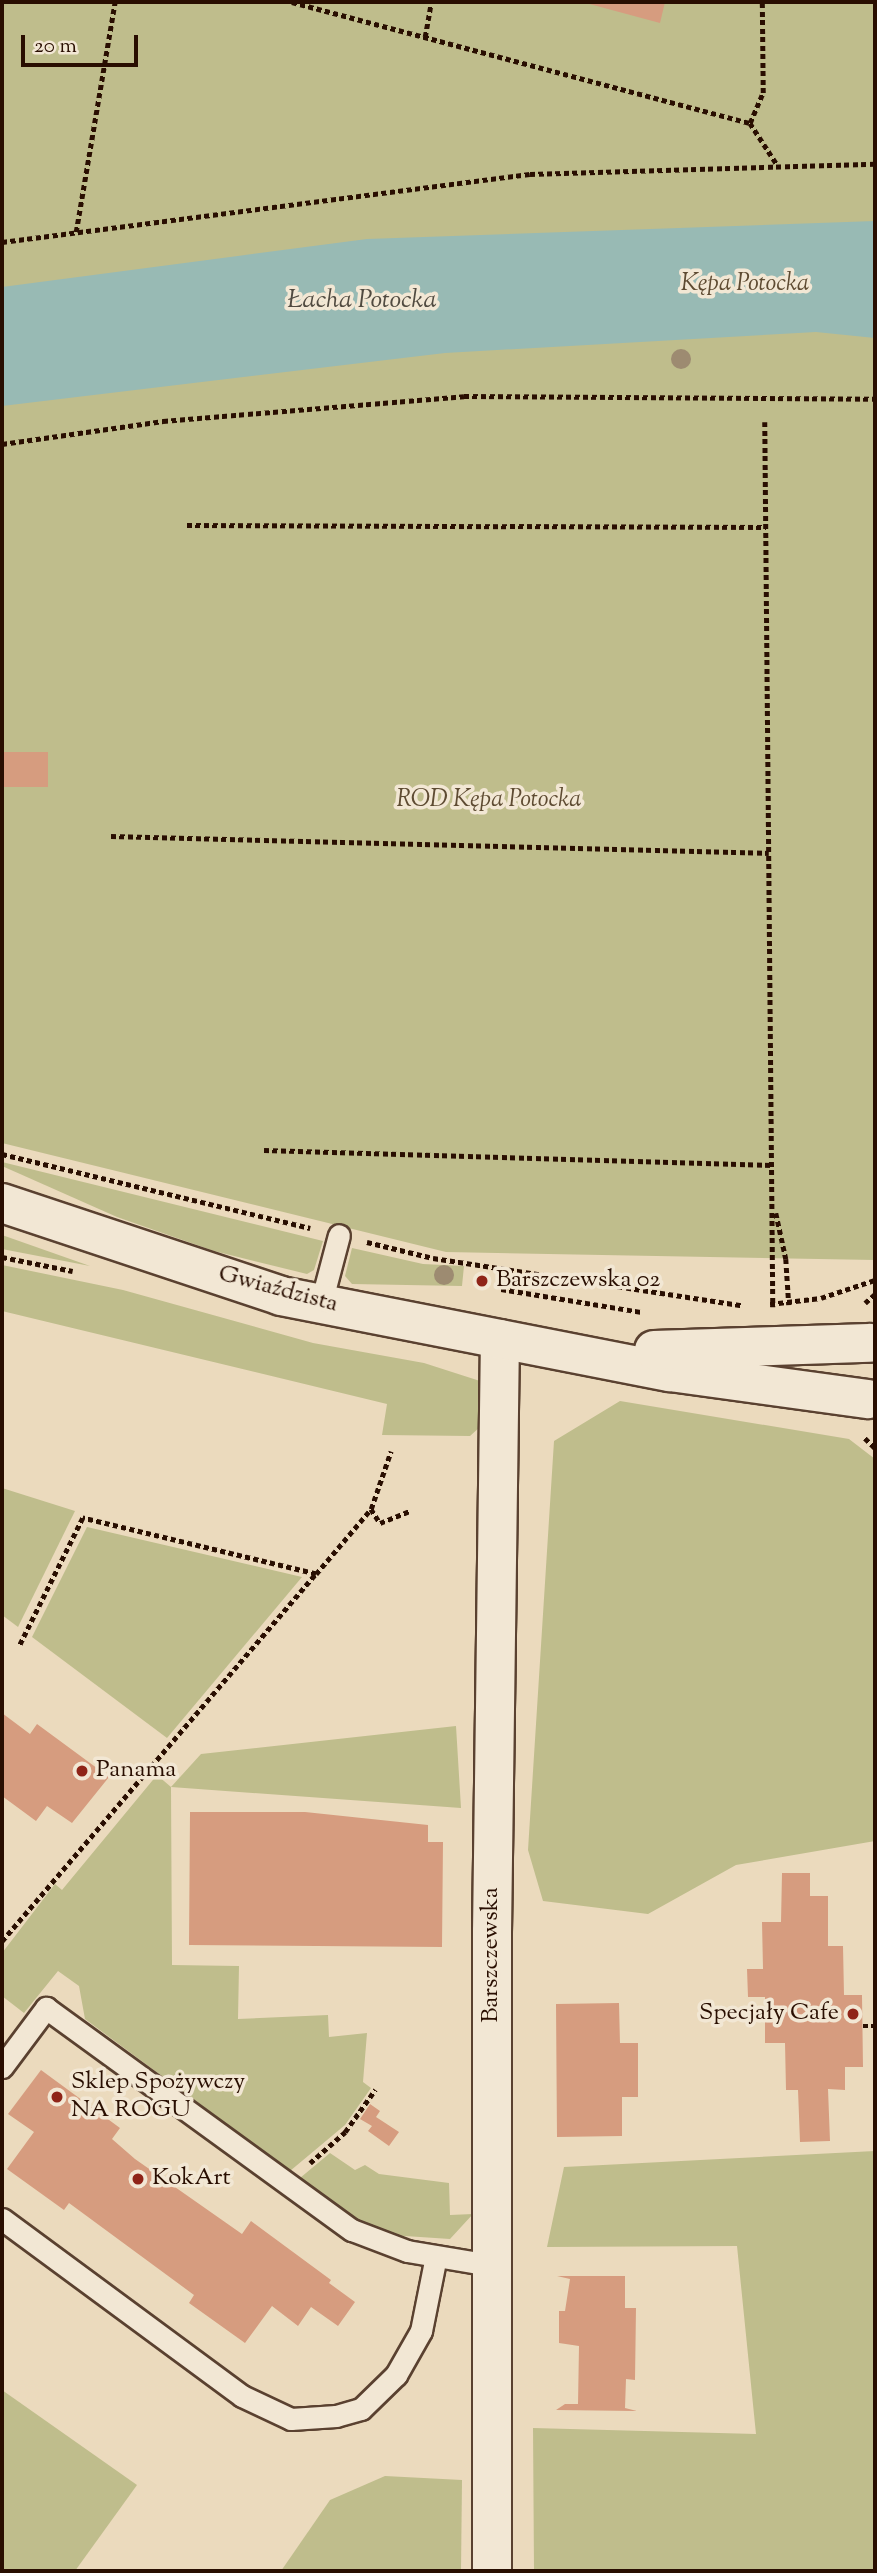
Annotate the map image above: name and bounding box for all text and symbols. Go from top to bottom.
scale bar [24,21,142,65]
text: 20 m [34,32,77,62]
park label: Kępa Potocka [681,271,809,299]
water label: Łacha Potocka [287,285,437,317]
park label: ROD Kępa Potocka [397,787,581,815]
street label: Gwiaździsta [215,1260,341,1320]
place label: Barszczewska 02 [496,1267,660,1295]
marker: Barszczewska 02 [474,1273,490,1289]
place label: Panama [96,1757,176,1785]
marker: Panama [74,1763,90,1779]
street label: Barszczewska [478,1887,506,2023]
place label: Specjały Cafe [699,2000,839,2028]
marker: Specjały Cafe [845,2006,861,2022]
place label: Sklep Spożywczy NA ROGU [71,2069,245,2125]
marker: Sklep Spożywczy NA ROGU [49,2089,65,2105]
place label: KokArt [152,2165,231,2193]
marker: KokArt [130,2171,146,2187]

